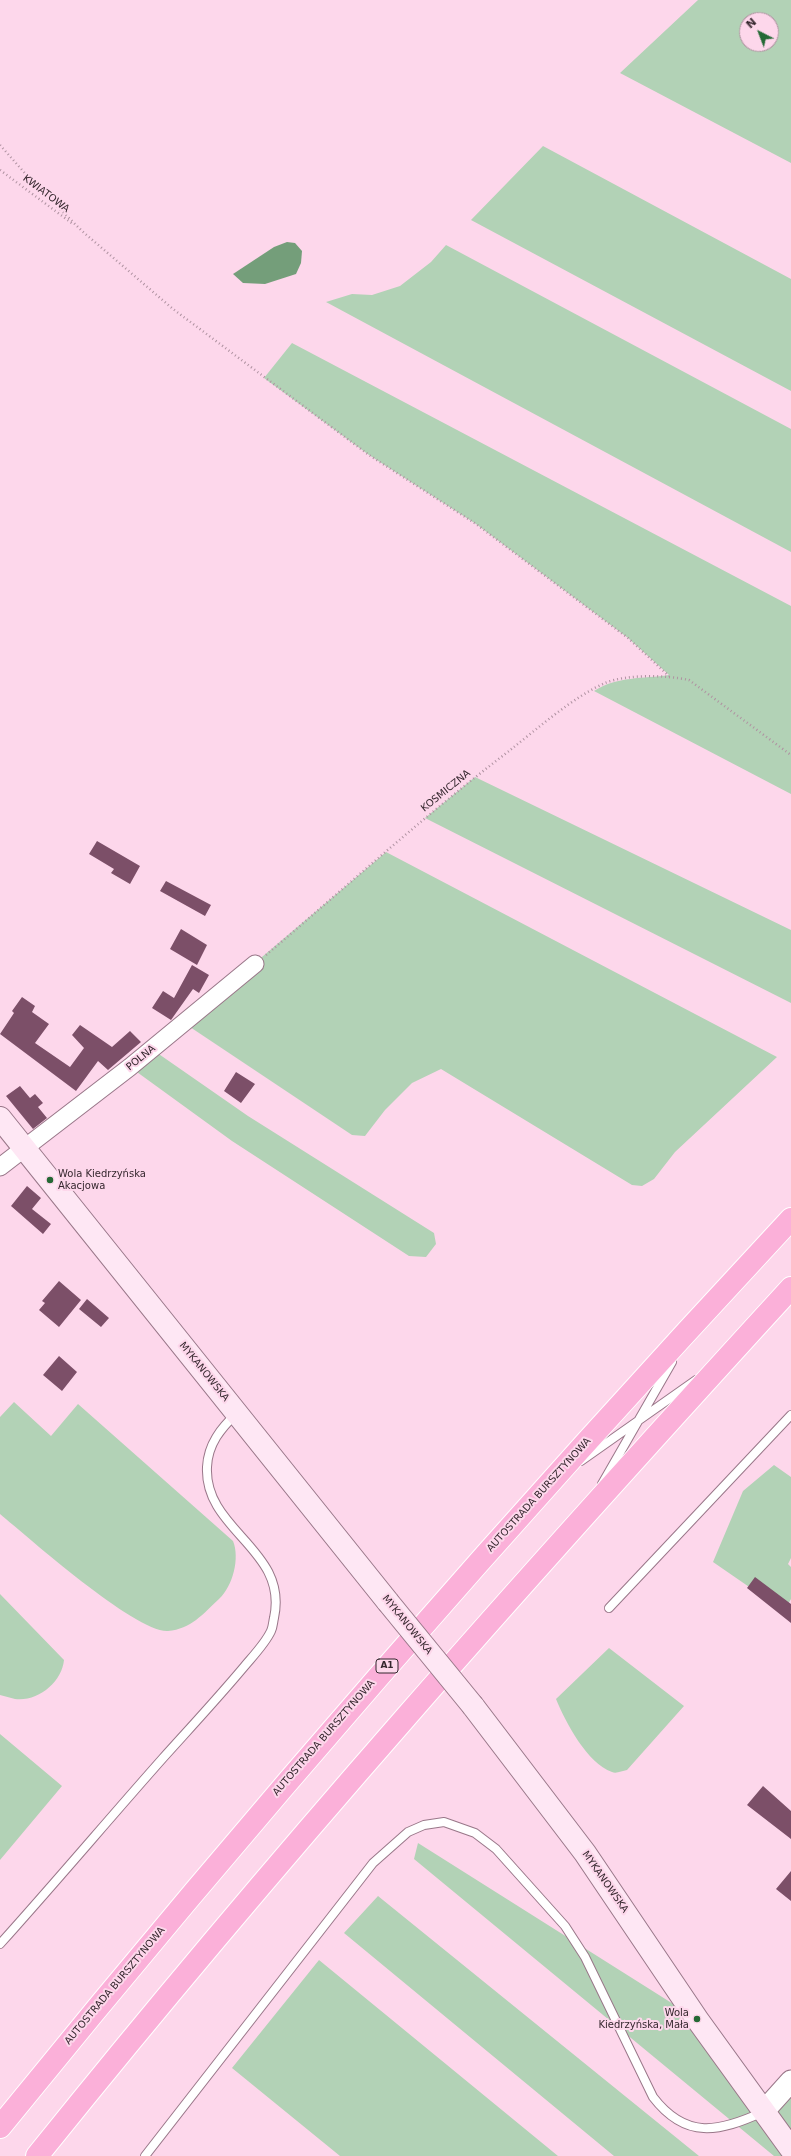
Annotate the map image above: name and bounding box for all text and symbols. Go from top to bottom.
north arrow [739,12,779,52]
text: N [744,16,759,31]
street label: KWIATOWA [20,173,72,215]
street label: KOSMICZNA [419,767,473,815]
street label: POLNA [124,1043,158,1073]
place label: Wola Kiedrzyńska Akacjowa [58,1168,146,1192]
marker: Wola Kiedrzyńska Akacjowa [45,1175,55,1185]
street label: MYKANOWSKA [176,1340,232,1404]
street label: AUTOSTRADA BURSZTYNOWA [484,1435,594,1555]
street label: MYKANOWSKA [379,1593,435,1657]
road number: A1 [376,1659,398,1673]
street label: AUTOSTRADA BURSZTYNOWA [270,1678,378,1798]
street label: MYKANOWSKA [579,1849,631,1915]
street label: AUTOSTRADA BURSZTYNOWA [62,1925,168,2047]
place label: Wola Kiedrzyńska, Mała [599,2007,689,2030]
marker: Wola Kiedrzyńska, Mała [692,2014,702,2024]

